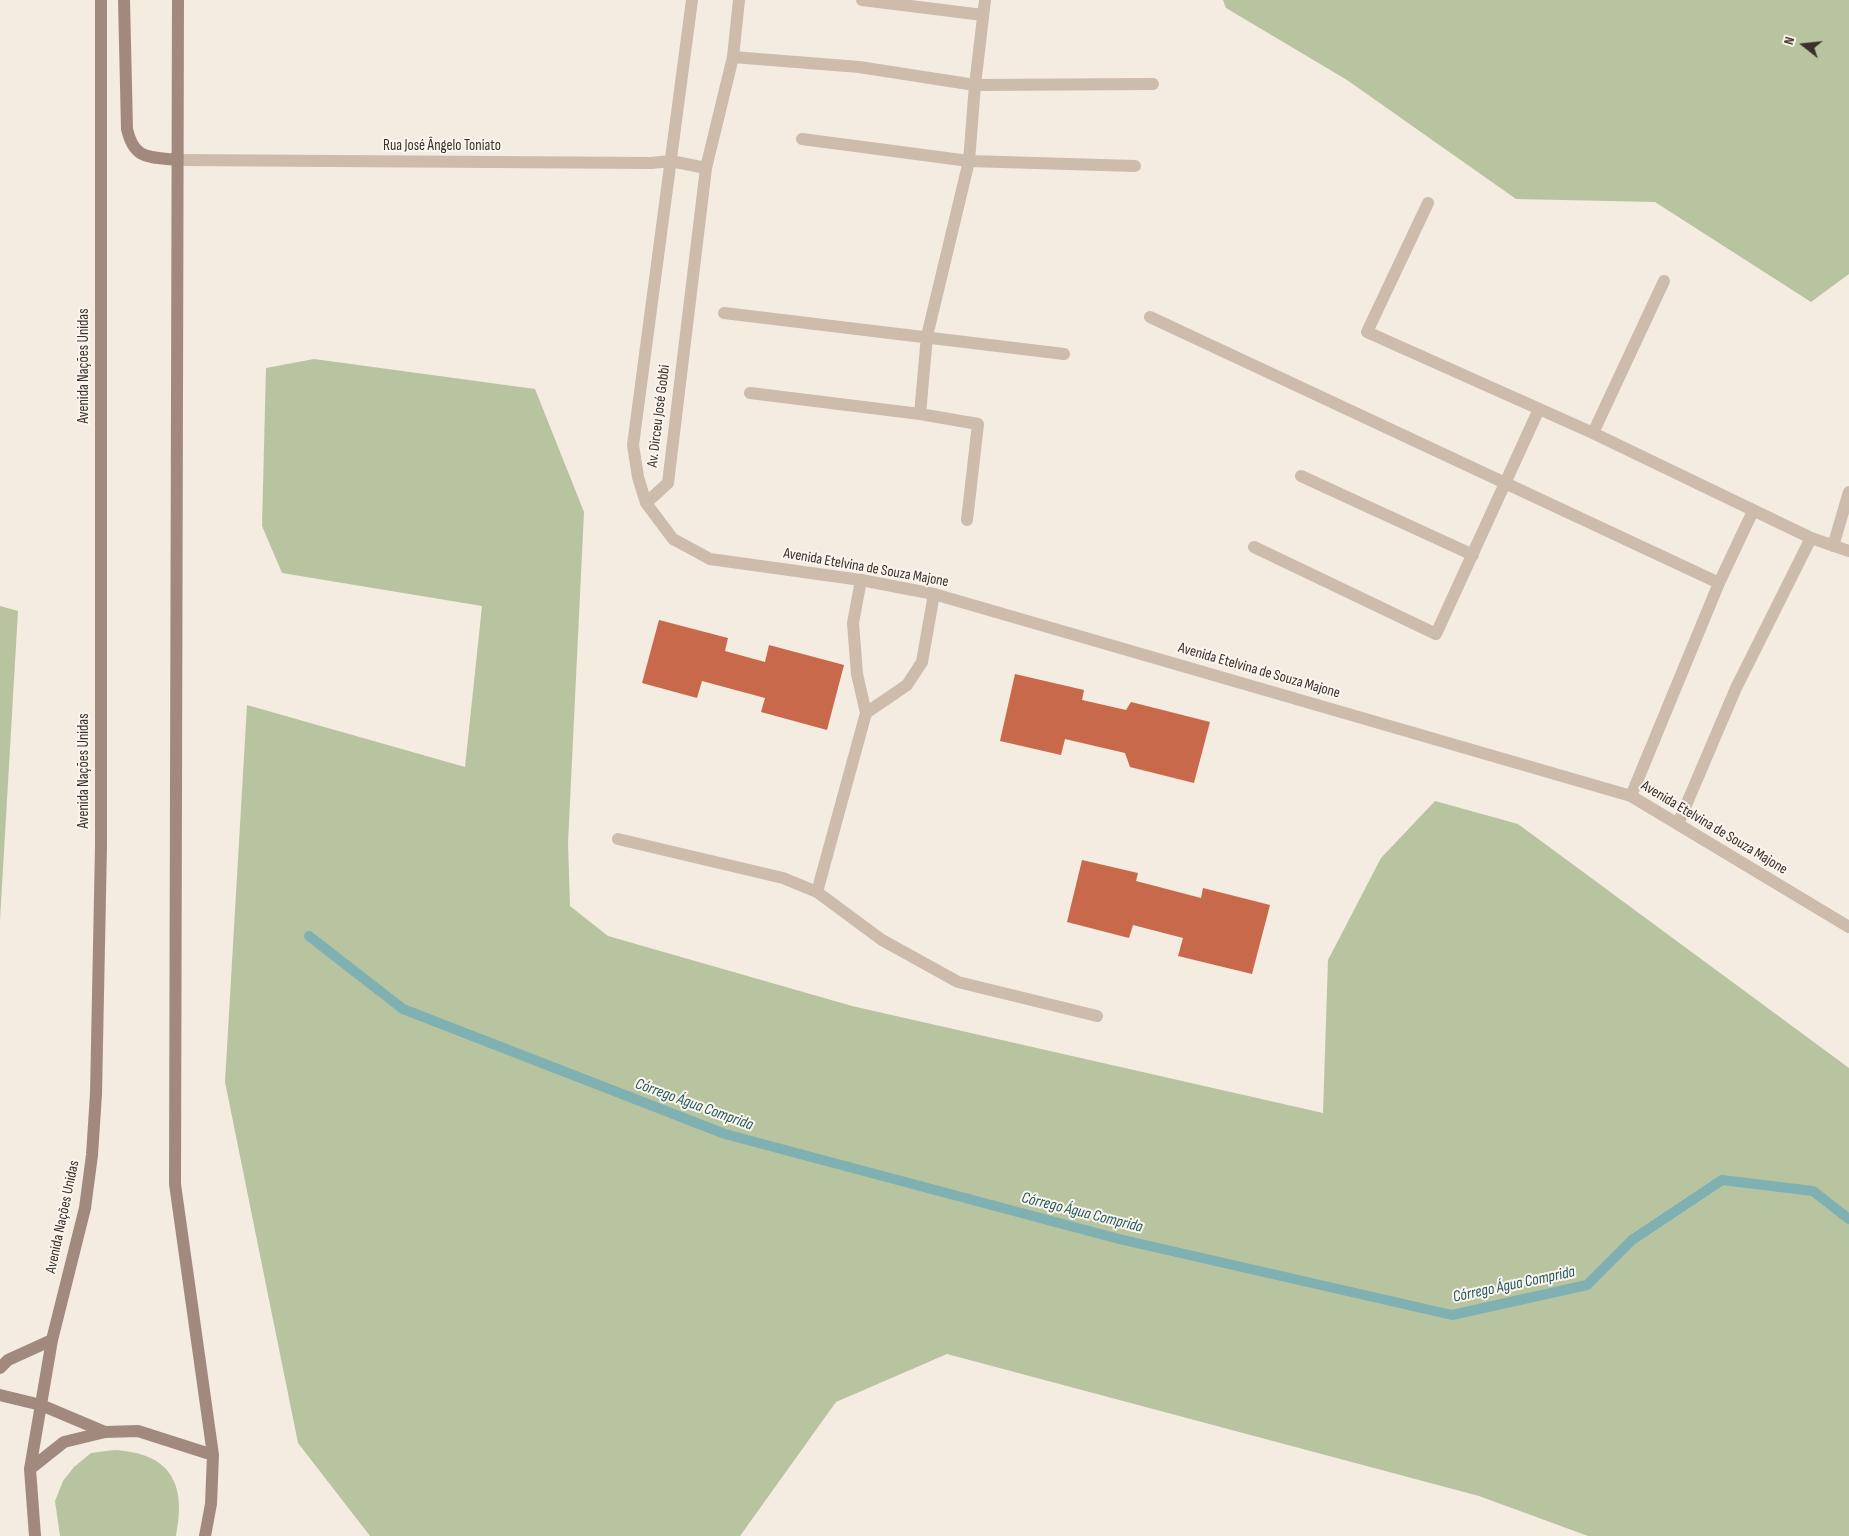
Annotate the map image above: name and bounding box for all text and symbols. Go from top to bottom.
north arrow [1779,20,1829,70]
text: N [1780,35,1798,47]
street label: Rua José Ângelo Toniato [383,137,501,155]
street label: Avenida Nações Unidas [75,308,93,424]
street label: Av. Dirceu José Gobbi [644,364,674,468]
street label: Avenida Etelvina de Souza Majone [782,545,950,591]
street label: Avenida Etelvina de Souza Majone [1176,639,1342,703]
street label: Avenida Nações Unidas [75,713,93,829]
street label: Avenida Etelvina de Souza Majone [1638,777,1790,879]
water label: Córrego Água Comprida [632,1075,756,1135]
street label: Avenida Nações Unidas [42,1159,84,1275]
water label: Córrego Água Comprida [1019,1189,1145,1237]
water label: Córrego Água Comprida [1451,1263,1577,1307]

